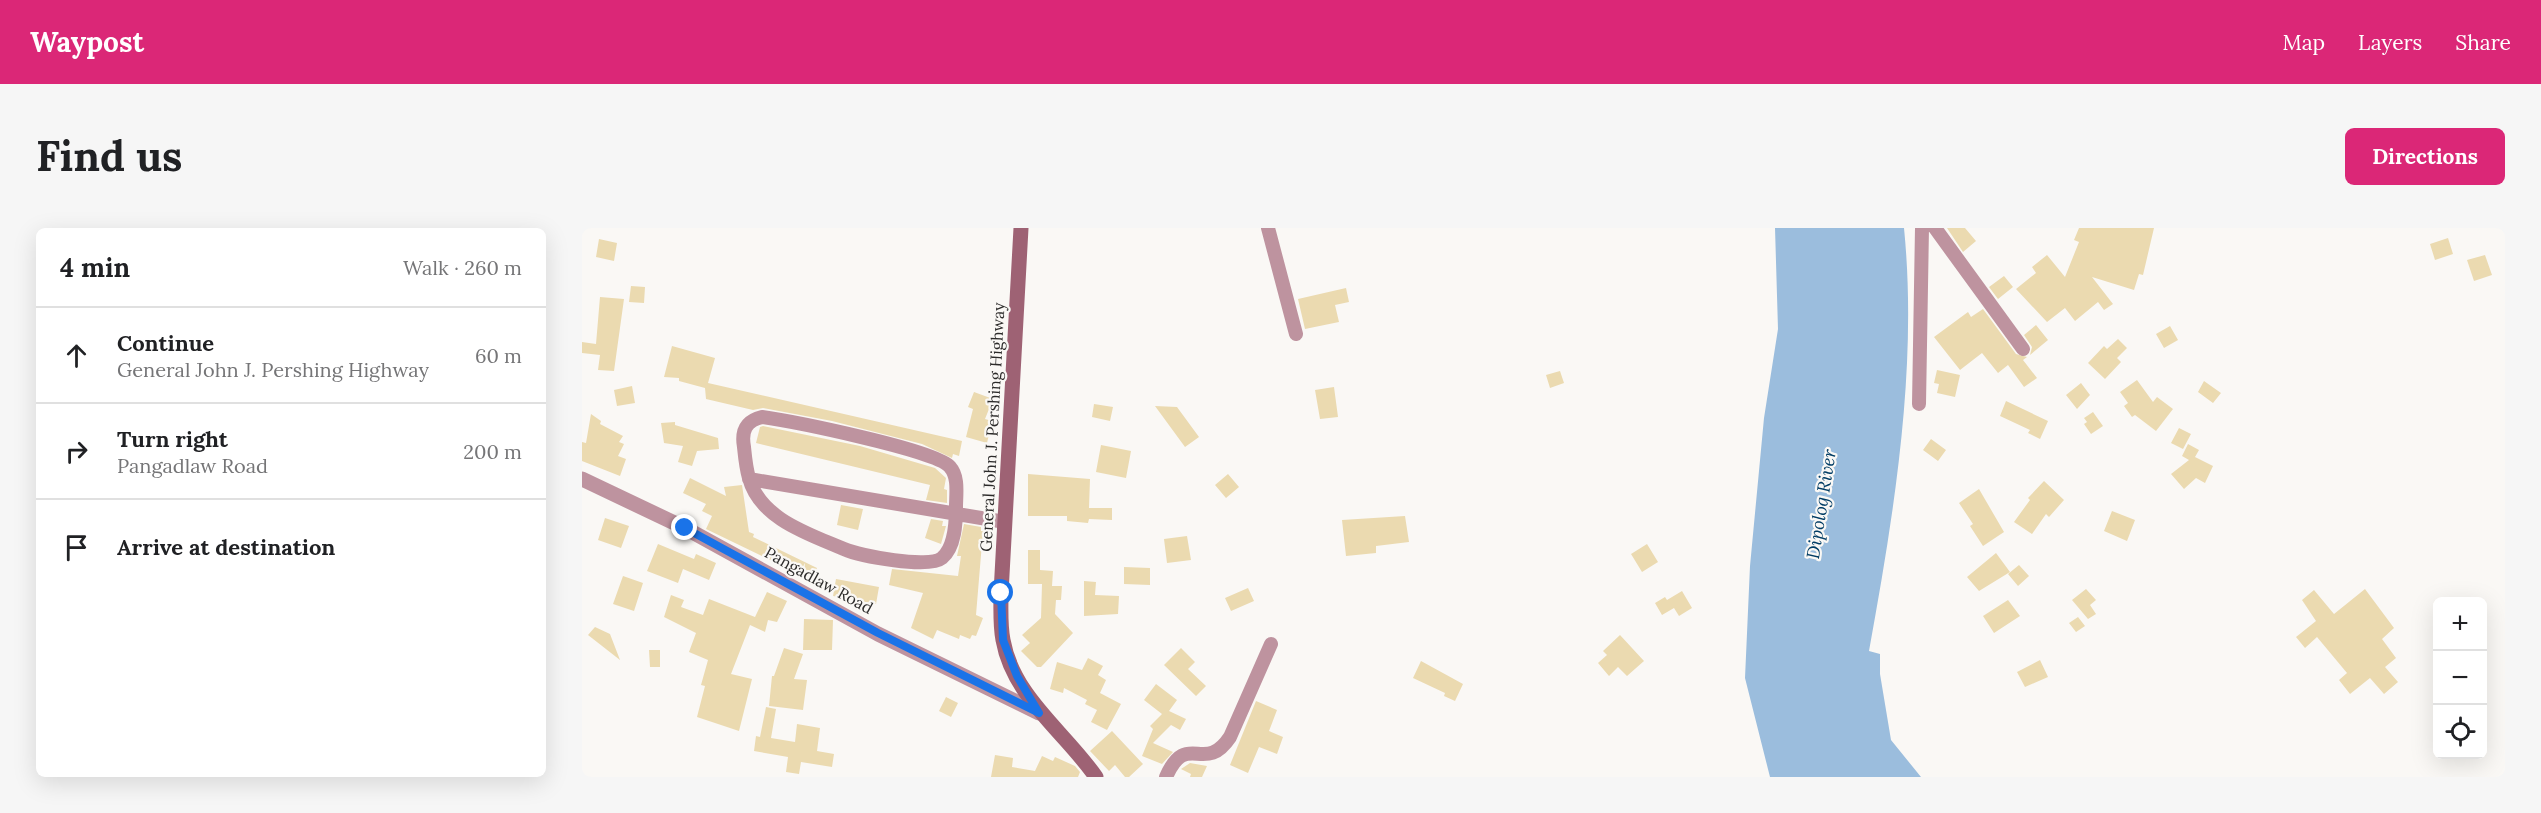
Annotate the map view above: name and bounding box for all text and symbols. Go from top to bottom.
text: Waypost [30,24,144,60]
text: Map [2282,29,2325,56]
text: Layers [2358,29,2422,56]
text: Share [2455,29,2511,56]
button: Directions [2345,128,2505,185]
text: Find us [36,129,182,183]
text: 4 min [60,251,130,284]
text: Walk · 260 m [403,255,522,280]
street label: General John J. Pershing Highway [975,301,1009,552]
text: Continue [117,329,214,357]
icon: ahead [60,339,93,372]
text: 60 m [475,343,522,368]
text: General John J. Pershing Highway [117,357,429,382]
text: Turn right [117,425,228,453]
icon: right [60,435,93,468]
text: 200 m [463,439,522,464]
water label: Dipolog River [1801,447,1841,560]
text: Pangadlaw Road [117,453,268,478]
route end [671,514,697,540]
icon: arrive [60,531,93,564]
text: Arrive at destination [117,533,335,561]
street label: Pangadlaw Road [761,542,877,618]
route start [987,579,1013,605]
map controls [2433,597,2487,759]
button: + [2433,597,2487,651]
button: − [2433,651,2487,705]
button: locate [2433,705,2487,759]

